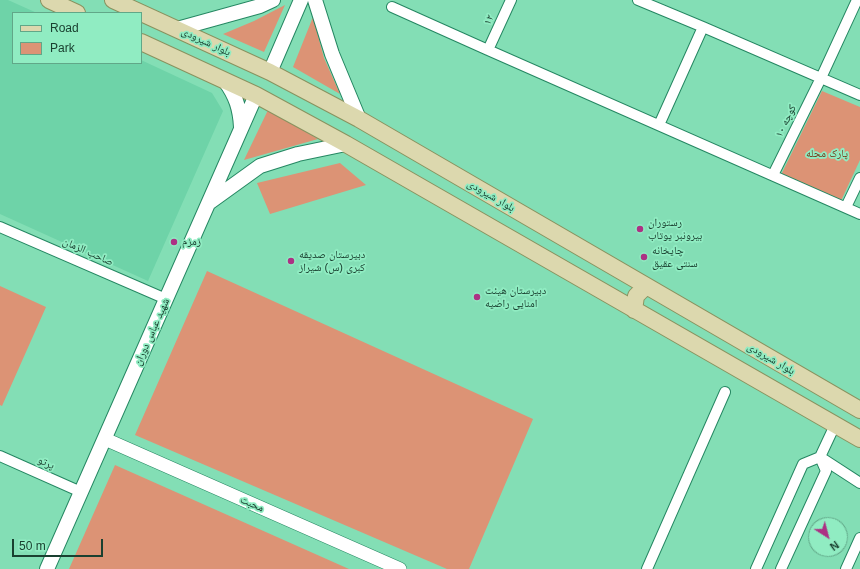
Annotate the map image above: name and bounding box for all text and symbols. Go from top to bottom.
legend [12,12,142,64]
street label: ۱۲ [481,13,497,27]
text: Road [50,21,79,35]
street label: بلوار شیرودی [179,25,233,59]
text: Park [50,41,75,55]
street label: کوچه ۱۰ [772,103,800,139]
park label: پارک محله [806,147,848,161]
street label: بلوار شیرودی [465,177,517,215]
place label: رستوران بیرونبر یوتاب [648,216,702,242]
marker: رستوران بیرونبر یوتاب [635,224,645,234]
street label: صاحب الزمان [61,235,115,269]
place label: زمزم [182,235,201,249]
marker: زمزم [169,237,179,247]
place label: چایخانه سنتی عقیق [652,244,698,270]
place label: دبیرستان صدیقه کبری (س) شیراز [299,248,365,274]
marker: چایخانه سنتی عقیق [639,252,649,262]
marker: دبیرستان صدیقه کبری (س) شیراز [286,256,296,266]
place label: دبیرستان هیئت امنایی راضیه [485,284,546,310]
marker: دبیرستان هیئت امنایی راضیه [472,292,482,302]
street label: شهید عباس دوران [131,296,173,368]
street label: بلوار شیرودی [745,340,797,378]
street label: پرتو [35,453,57,473]
street label: محبت [238,493,266,515]
north arrow [808,517,848,557]
scale bar [14,531,105,557]
text: 50 m [19,539,46,553]
text: N [828,539,841,553]

